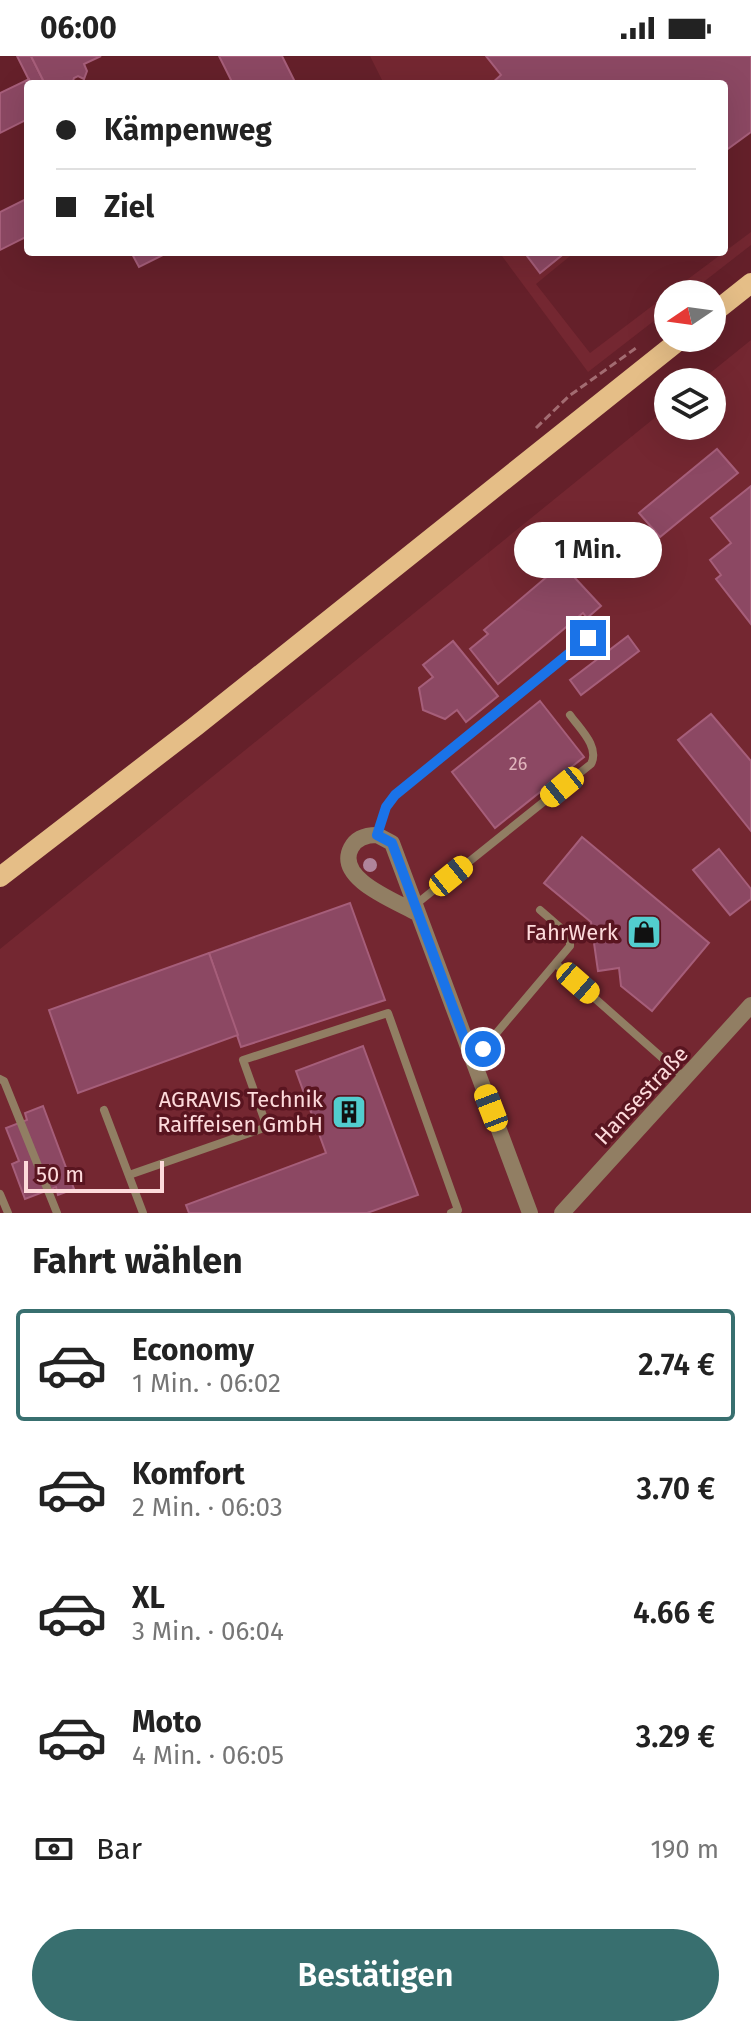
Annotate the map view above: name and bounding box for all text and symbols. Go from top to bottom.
text: 06:00 [40,10,117,46]
text: Kämpenweg [104,112,272,148]
text: Ziel [104,189,154,225]
north arrow [654,280,726,352]
map controls [654,280,726,440]
button: layers [654,368,726,440]
callout: 1 Min. [514,522,662,578]
text: 1 Min. [554,534,622,565]
route end [570,620,606,656]
house number: 26 [509,753,527,775]
car [536,763,588,811]
car [425,852,477,900]
shop icon: FahrWerk [625,913,663,951]
place label: FahrWerk [525,919,619,946]
car [552,958,604,1008]
route start [465,1031,501,1067]
street label: Hansestraße [589,1040,694,1150]
car [471,1081,511,1135]
place label: AGRAVIS Technik Raiffeisen GmbH [157,1086,324,1138]
building icon: AGRAVIS Technik Raiffeisen GmbH [330,1093,368,1131]
scale bar [24,1157,164,1193]
text: 50 m [36,1161,84,1188]
text: Fahrt wählen [32,1239,243,1283]
icon: car [36,1329,108,1401]
text: Economy [132,1332,254,1368]
text: 2.74 € [638,1347,715,1383]
text: 1 Min. · 06:02 [132,1368,281,1399]
icon: car [36,1453,108,1525]
text: Komfort [132,1456,245,1492]
text: 3.70 € [637,1471,715,1507]
text: 2 Min. · 06:03 [132,1492,283,1523]
icon: car [36,1577,108,1649]
text: XL [132,1580,165,1616]
text: 4.66 € [633,1595,715,1631]
text: 3 Min. · 06:04 [132,1616,284,1647]
icon: car [36,1701,108,1773]
text: Moto [132,1704,202,1740]
text: 3.29 € [636,1719,715,1755]
text: 4 Min. · 06:05 [132,1740,284,1771]
icon: cash [32,1827,76,1871]
text: Bar [96,1831,142,1867]
text: 190 m [650,1834,719,1865]
button: Bestätigen [32,1929,719,2021]

